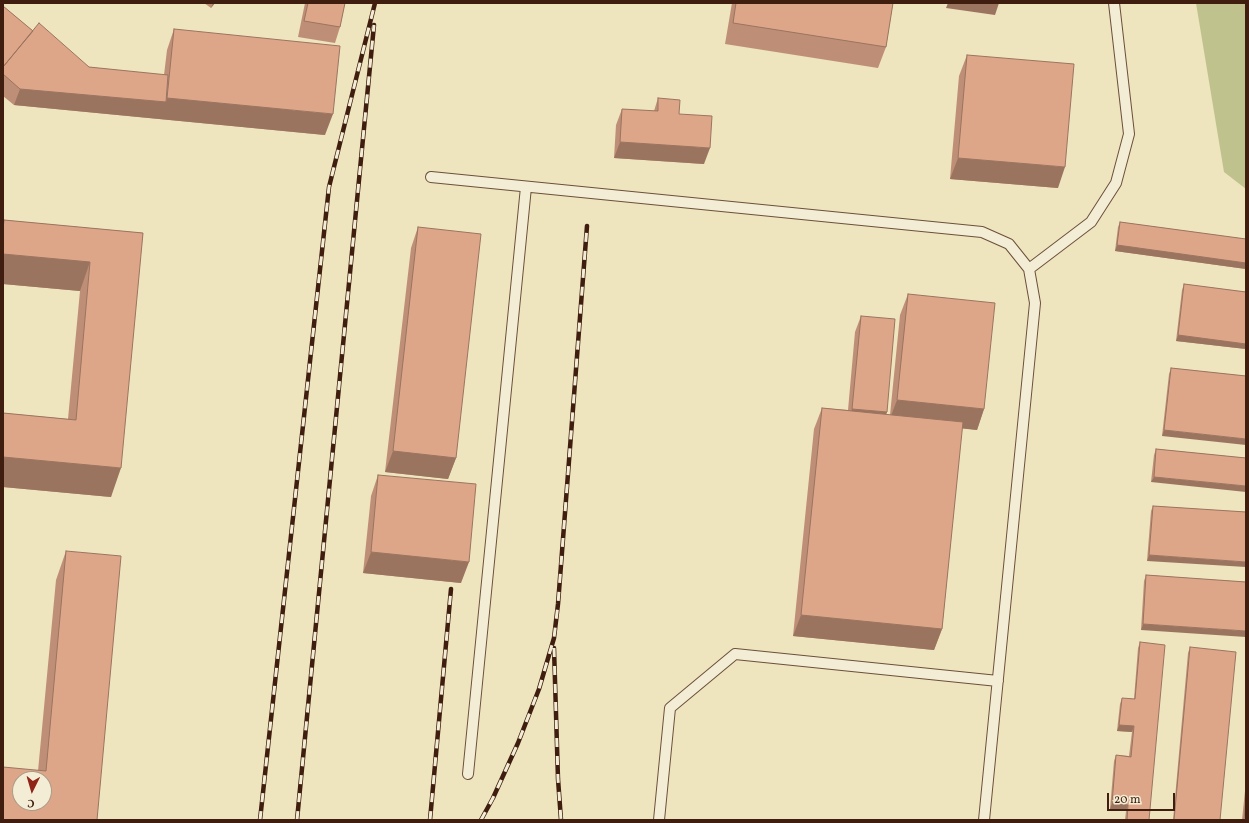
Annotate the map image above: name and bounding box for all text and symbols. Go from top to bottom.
north arrow [12,771,52,811]
scale bar [1109,785,1177,811]
text: 20 m [1114,792,1141,808]
text: С [27,795,35,810]

